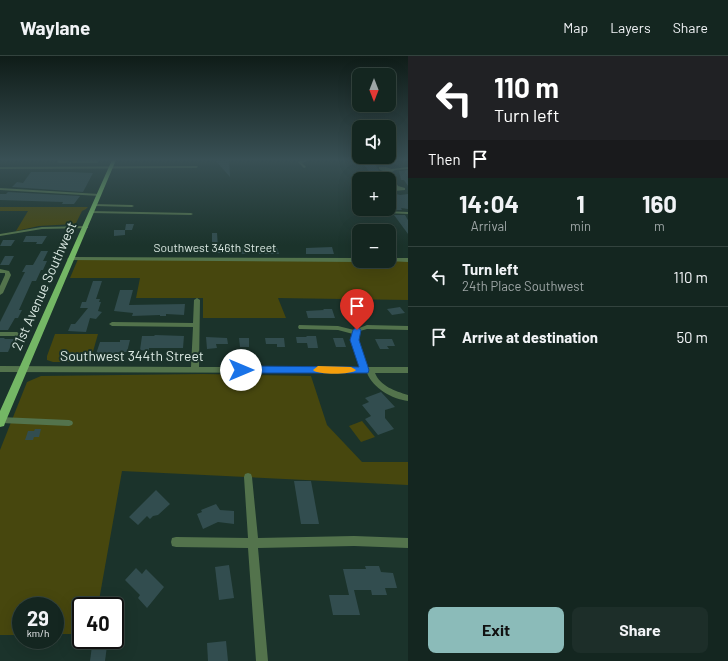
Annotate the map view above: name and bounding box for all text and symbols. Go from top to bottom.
text: Waylane [20,16,90,39]
text: Map [563,19,588,36]
text: Layers [610,19,651,36]
text: Share [673,19,708,36]
north arrow [352,68,396,112]
map controls [352,68,396,268]
text: 110 m [494,70,559,104]
icon: left [428,72,480,124]
text: Turn left [494,104,560,126]
button: sound [352,120,396,164]
icon: arrive [469,148,491,170]
text: Then [428,150,461,168]
button: + [352,172,396,216]
text: 14:04 [459,189,519,218]
text: 1 [576,189,585,218]
text: 160 [642,189,677,218]
text: Arrival [471,218,507,234]
text: min [570,218,591,234]
text: m [654,218,665,234]
street label: 21st Avenue Southwest [8,219,80,353]
button: − [352,224,396,268]
street label: Southwest 346th Street [154,240,276,254]
text: Turn left [462,260,518,278]
icon: left [428,266,450,288]
text: 110 m [674,268,708,286]
text: 24th Place Southwest [462,278,584,294]
pin [340,289,374,330]
icon: arrive [346,295,368,317]
icon: arrive [428,326,450,348]
text: Arrive at destination [462,328,598,346]
text: 50 m [676,328,708,346]
street label: Southwest 344th Street [60,347,204,364]
position arrow [220,349,262,391]
speed limit sign: 40 [72,597,124,649]
text: 29 [27,606,49,630]
button: Exit [428,607,564,653]
button: Share [572,607,708,653]
text: km/h [27,627,49,639]

